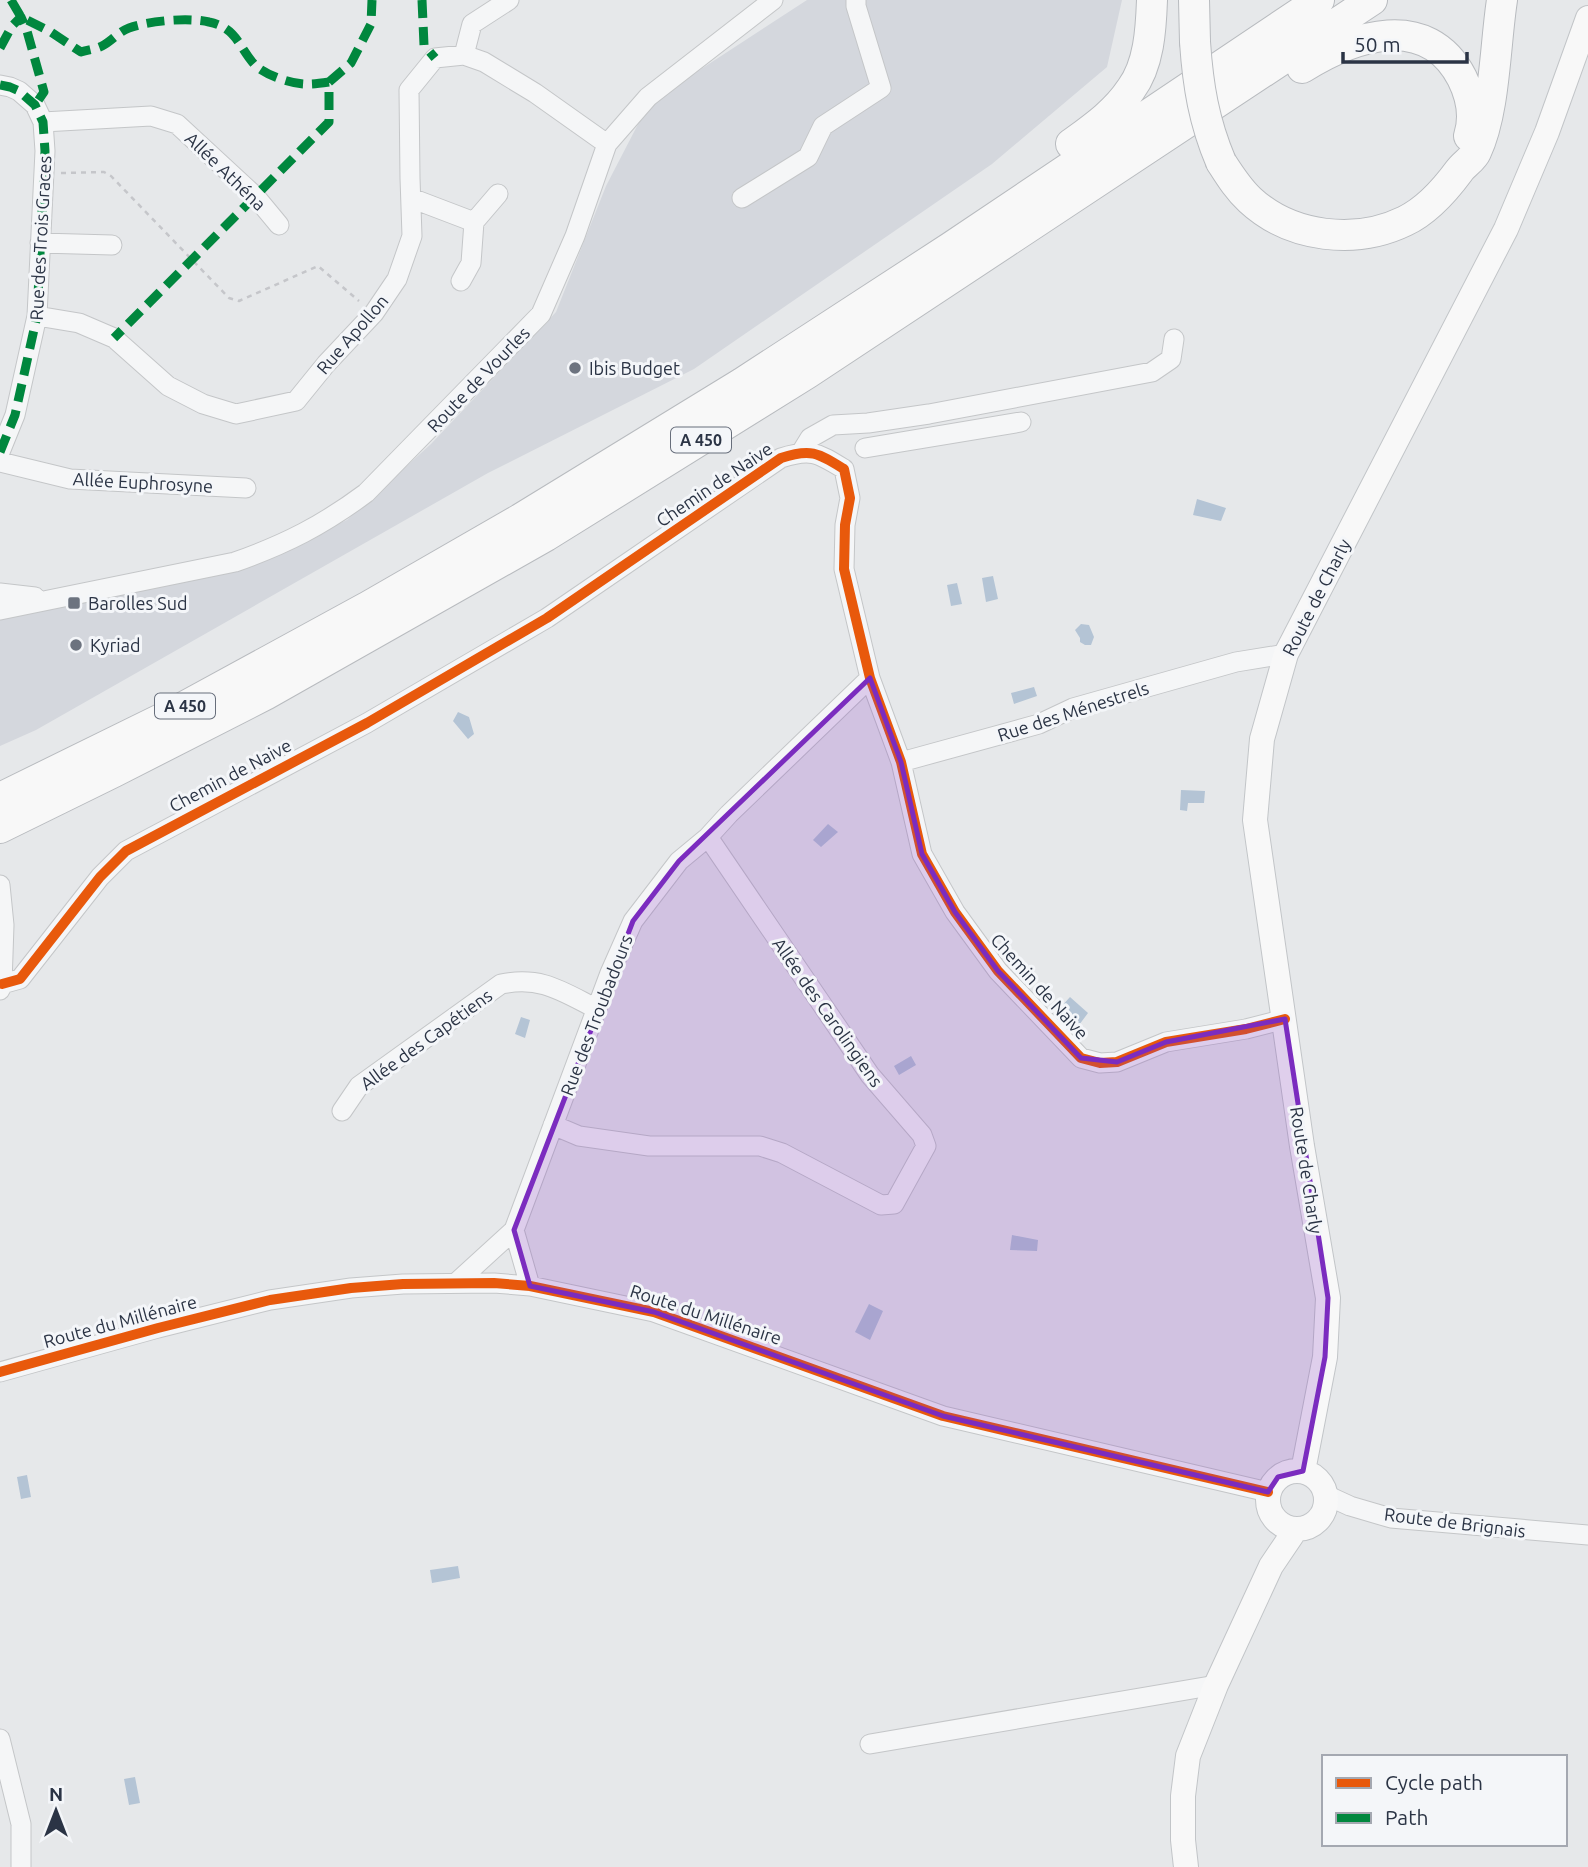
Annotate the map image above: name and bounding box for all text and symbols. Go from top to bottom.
scale bar [1343,21,1467,65]
text: 50 m [1354,32,1401,56]
street label: Allée Athéna [182,128,270,214]
street label: Rue des Trois Graces [26,155,54,321]
street label: Rue Apollon [312,290,392,378]
street label: Route de Vourles [423,322,533,436]
place label: Ibis Budget [589,358,680,378]
marker: Ibis Budget [567,360,583,376]
road number: A 450 [671,428,731,452]
street label: Chemin de Naive [652,438,776,530]
street label: Allée Euphrosyne [72,468,214,496]
street label: Route de Charly [1278,535,1354,659]
place label: Barolles Sud [88,593,188,613]
marker: Barolles Sud [66,595,82,611]
place label: Kyriad [90,635,141,655]
marker: Kyriad [68,637,84,653]
street label: Rue des Ménestrels [995,677,1151,745]
road number: A 450 [155,694,215,719]
street label: Chemin de Naive [166,734,294,816]
street label: Chemin de Naive [987,929,1093,1043]
street label: Rue des Troubadours [556,932,636,1098]
street label: Allée des Carolingiens [769,934,887,1090]
street label: Allée des Capétiens [356,984,496,1093]
street label: Route de Charly [1287,1105,1327,1235]
street label: Route du Millénaire [628,1280,784,1348]
street label: Route du Millénaire [41,1291,199,1351]
street label: Route de Brignais [1383,1503,1527,1541]
legend [1322,1755,1567,1846]
text: Cycle path [1385,1770,1483,1794]
north arrow [21,1776,91,1846]
text: N [49,1783,63,1805]
text: Path [1385,1805,1428,1829]

